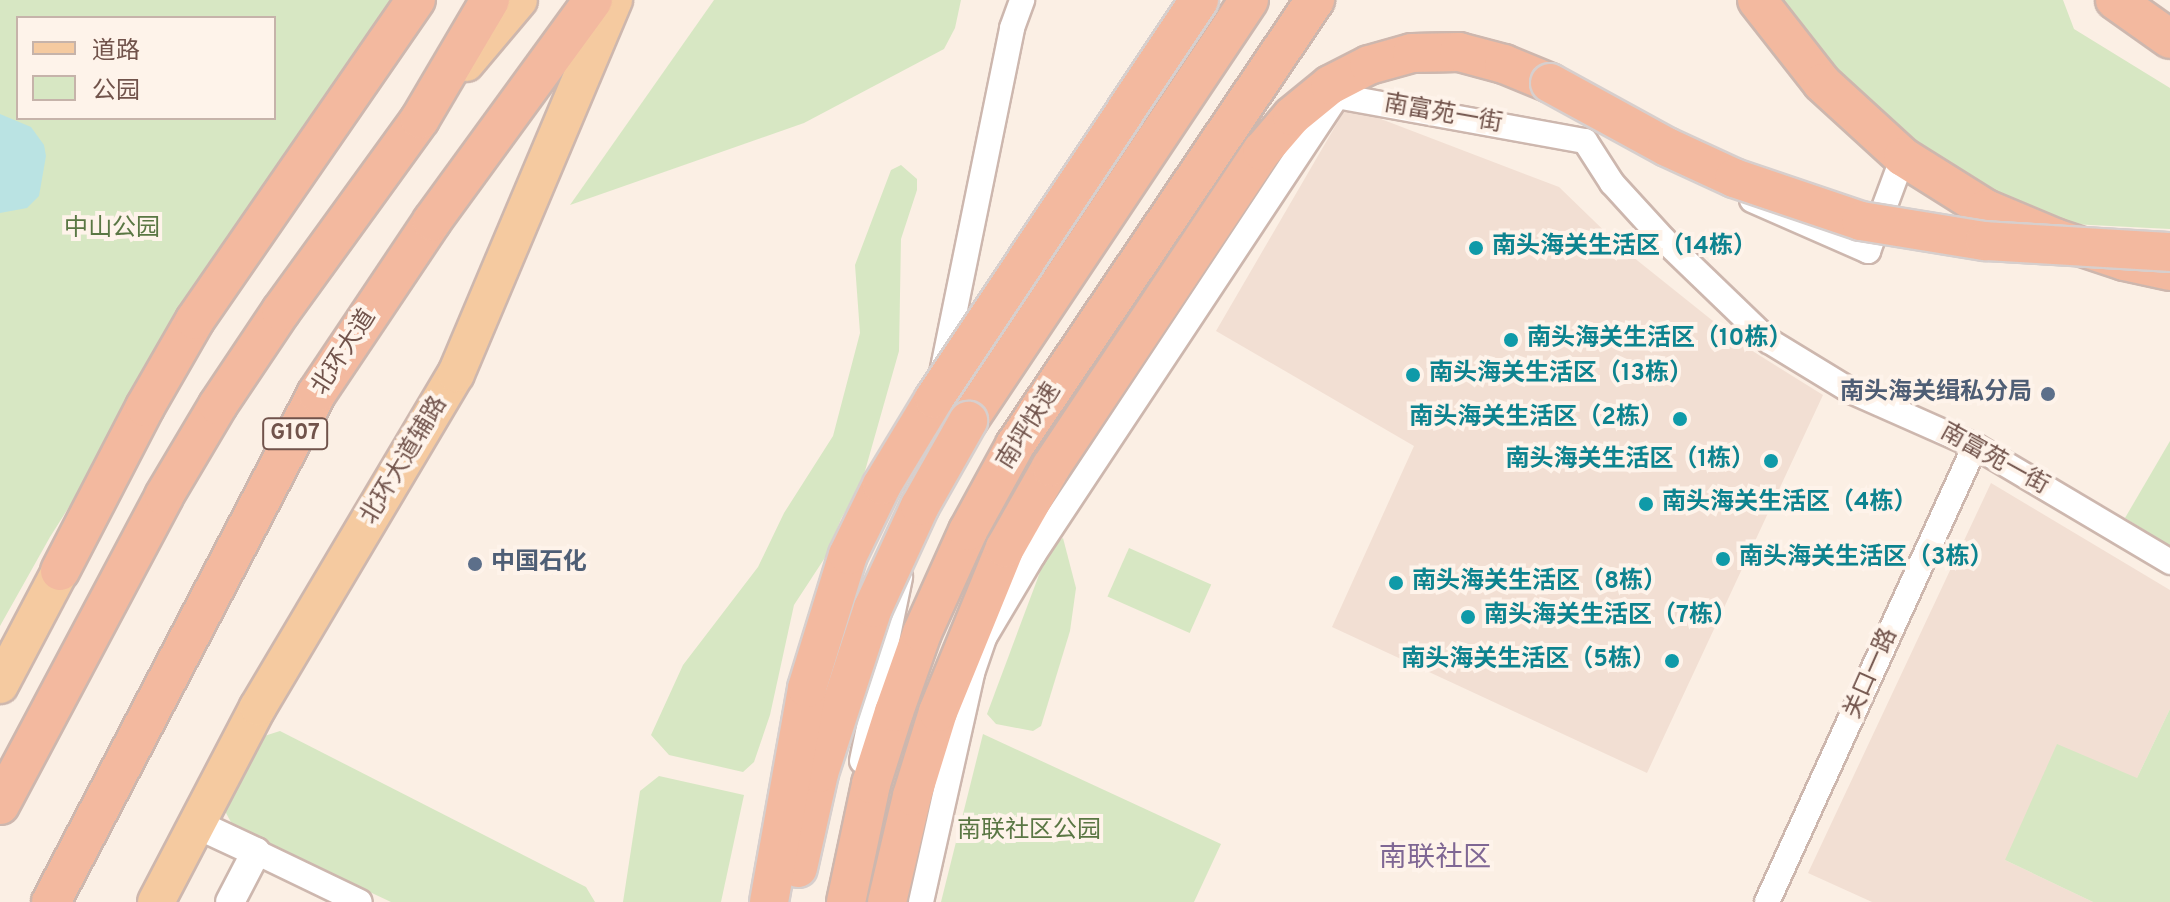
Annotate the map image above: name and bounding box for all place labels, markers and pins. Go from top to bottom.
place label: 南头海关生活区（14栋） [1492,234,1757,262]
marker: 南头海关生活区（14栋） [1467,239,1485,257]
place label: 南头海关生活区（10栋） [1527,326,1792,354]
marker: 南头海关生活区（10栋） [1502,331,1520,349]
place label: 南头海关生活区（13栋） [1429,361,1693,389]
marker: 南头海关生活区（13栋） [1404,366,1422,384]
place label: 南头海关缉私分局 [1840,380,2032,408]
marker: 南头海关缉私分局 [2039,385,2057,403]
place label: 南头海关生活区（2栋） [1409,405,1664,433]
marker: 南头海关生活区（2栋） [1671,410,1689,428]
place label: 南头海关生活区（1栋） [1505,447,1755,475]
marker: 南头海关生活区（1栋） [1762,452,1780,470]
place label: 南头海关生活区（4栋） [1662,490,1917,518]
marker: 南头海关生活区（4栋） [1637,495,1655,513]
place label: 南头海关生活区（3栋） [1739,545,1993,573]
place label: 中国石化 [491,550,587,578]
marker: 南头海关生活区（3栋） [1714,550,1732,568]
marker: 中国石化 [466,555,484,573]
place label: 南头海关生活区（8栋） [1412,569,1667,597]
marker: 南头海关生活区（8栋） [1387,574,1405,592]
place label: 南头海关生活区（7栋） [1484,603,1737,631]
marker: 南头海关生活区（7栋） [1459,608,1477,626]
place label: 南头海关生活区（5栋） [1401,647,1656,675]
marker: 南头海关生活区（5栋） [1663,652,1681,670]

